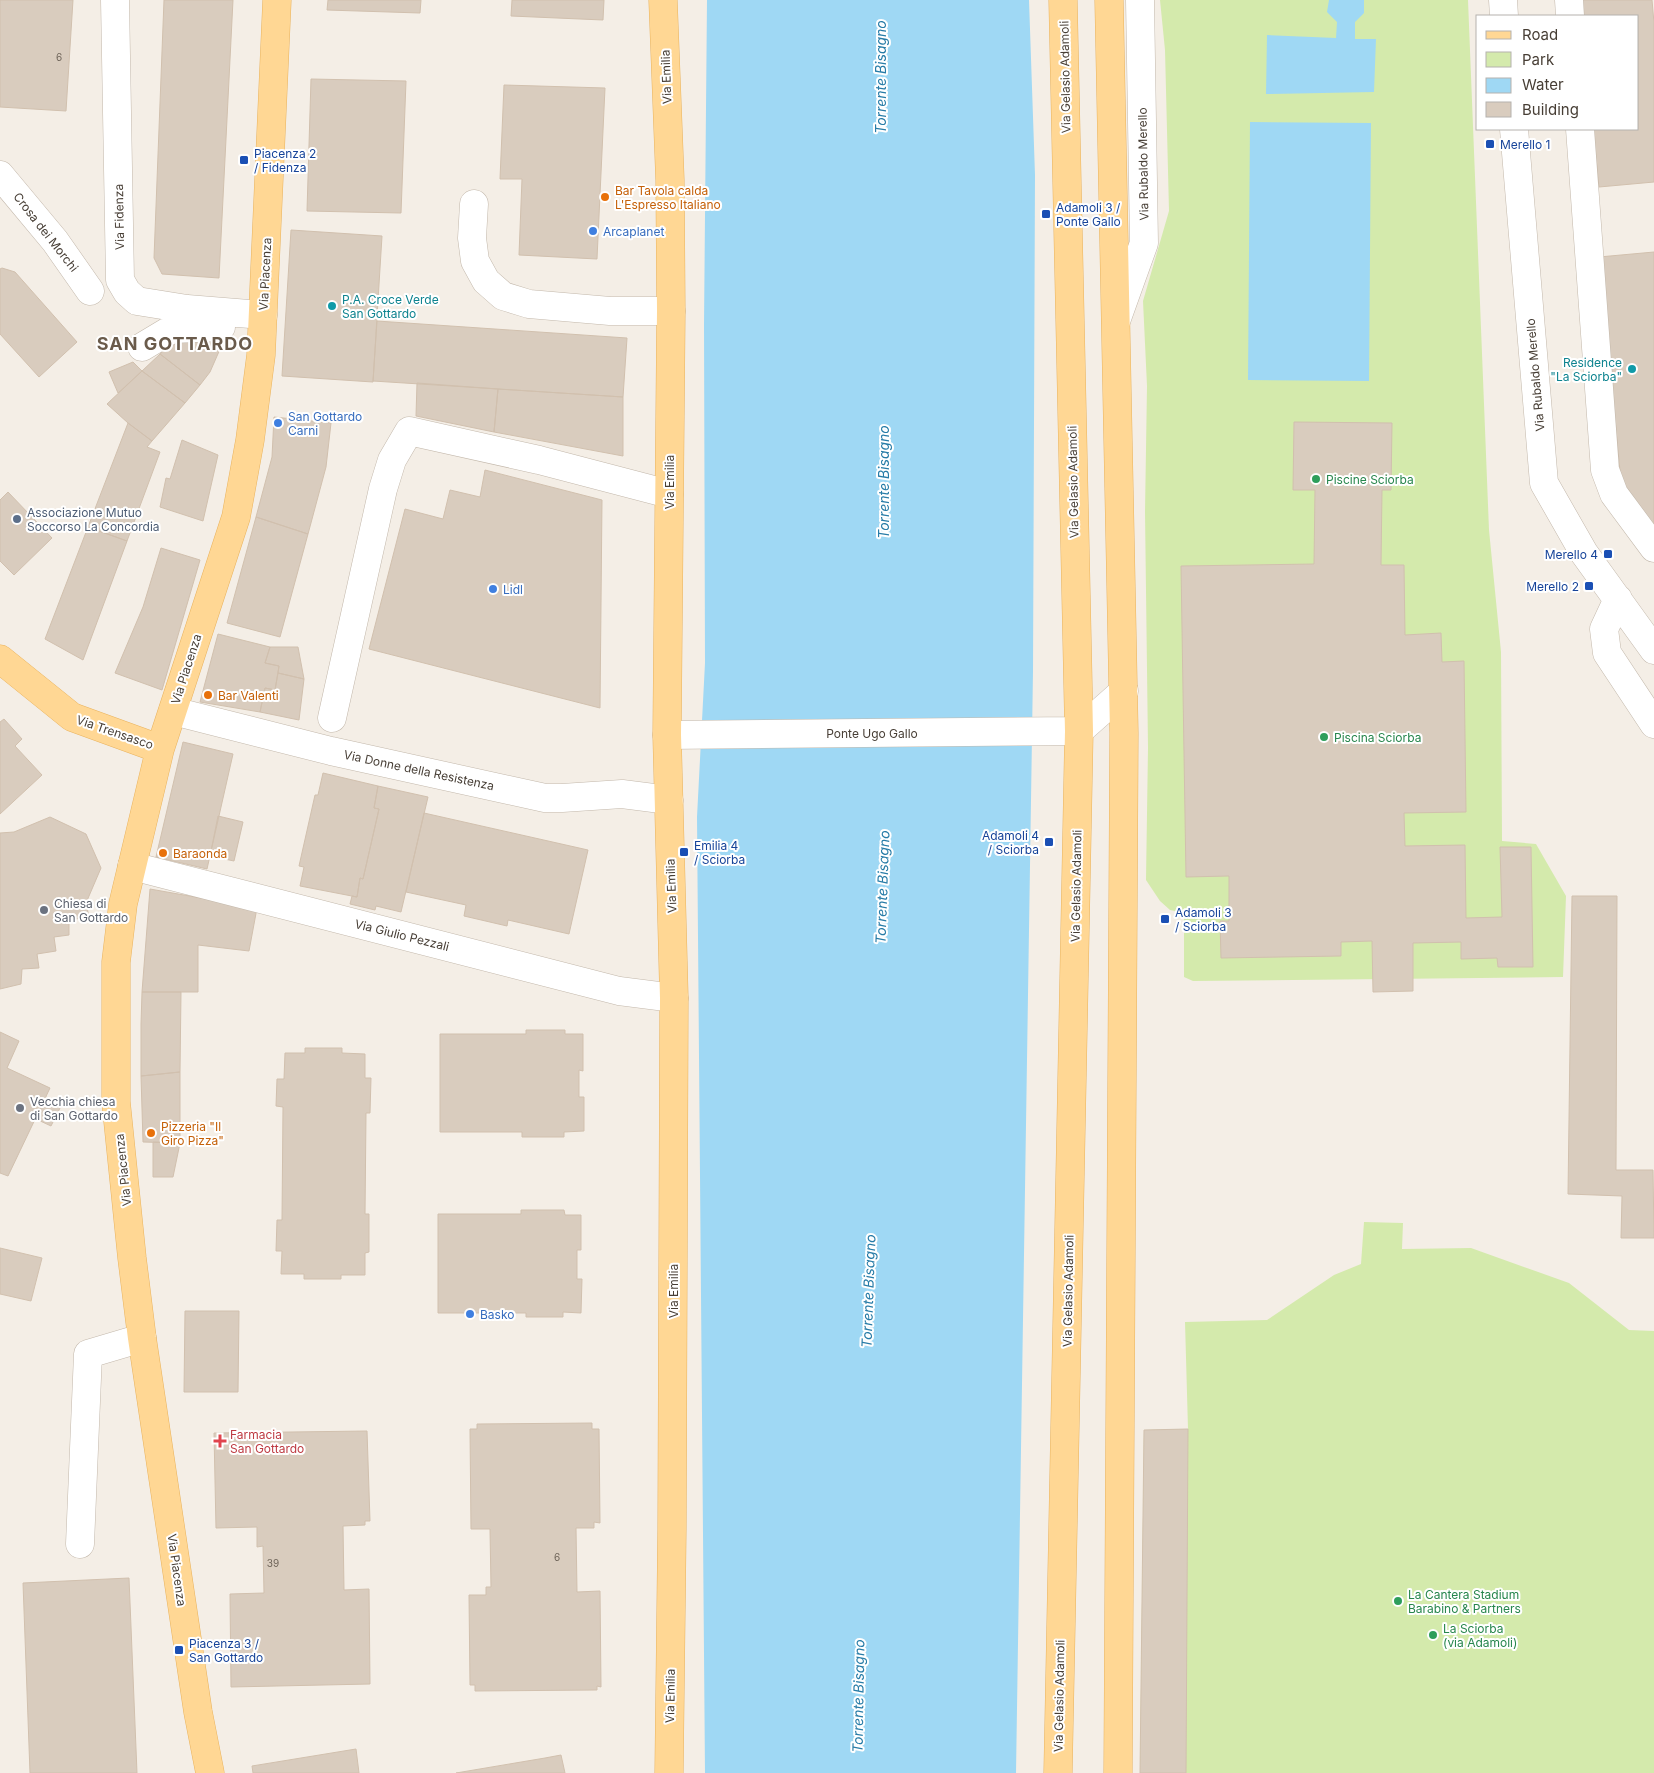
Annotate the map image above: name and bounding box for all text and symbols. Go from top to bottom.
legend [1476,15,1639,130]
water label: Torrente Bisagno [872,20,889,134]
street label: Via Gelasio Adamoli [1057,20,1073,133]
text: Road [1522,25,1558,44]
street label: Via Emilia [658,50,674,104]
text: Park [1522,50,1555,69]
house number: 6 [56,51,62,63]
text: Water [1522,75,1564,94]
text: Building [1522,100,1579,119]
street label: Via Rubaldo Merello [1135,107,1151,221]
place label: Merello 1 [1500,137,1550,152]
marker: Merello 1 [1484,138,1496,150]
place label: Piacenza 2 / Fidenza [254,146,316,175]
marker: Piacenza 2 / Fidenza [238,154,250,166]
place label: Bar Tavola calda L'Espresso Italiano [615,183,721,212]
street label: Via Fidenza [111,184,127,250]
street label: Crosa dei Morchi [10,189,82,275]
marker: Bar Tavola calda L'Espresso Italiano [599,191,611,203]
place label: Adamoli 3 / Ponte Gallo [1056,200,1121,229]
marker: Adamoli 3 / Ponte Gallo [1040,208,1052,220]
place label: Arcaplanet [603,224,664,239]
marker: Arcaplanet [587,225,599,237]
street label: Via Piacenza [256,237,274,311]
place label: P.A. Croce Verde San Gottardo [342,292,439,321]
marker: P.A. Croce Verde San Gottardo [326,300,338,312]
street label: Via Rubaldo Merello [1523,318,1547,432]
district label: SAN GOTTARDO [97,333,253,354]
place label: Residence "La Sciorba" [1550,355,1622,384]
marker: Residence "La Sciorba" [1626,363,1638,375]
place label: San Gottardo Carni [288,409,362,438]
marker: San Gottardo Carni [272,417,284,429]
water label: Torrente Bisagno [875,425,892,539]
street label: Via Gelasio Adamoli [1065,425,1081,538]
street label: Via Emilia [662,455,677,509]
place label: Piscine Sciorba [1326,472,1414,487]
marker: Piscine Sciorba [1310,473,1322,485]
place label: Associazione Mutuo Soccorso La Concordia [27,505,160,534]
marker: Associazione Mutuo Soccorso La Concordia [11,513,23,525]
place label: Merello 4 [1545,547,1598,562]
marker: Merello 4 [1602,548,1614,560]
place label: Merello 2 [1526,579,1579,594]
marker: Merello 2 [1583,580,1595,592]
place label: Lidl [503,582,523,597]
marker: Lidl [487,583,499,595]
street label: Via Piacenza [168,632,204,706]
place label: Bar Valenti [218,688,279,703]
marker: Bar Valenti [202,689,214,701]
street label: Via Trensasco [75,712,155,752]
street label: Ponte Ugo Gallo [826,726,918,741]
place label: Piscina Sciorba [1334,730,1421,745]
marker: Piscina Sciorba [1318,731,1330,743]
street label: Via Donne della Resistenza [342,747,496,793]
place label: Adamoli 4 / Sciorba [982,828,1039,857]
street label: Via Gelasio Adamoli [1068,829,1084,942]
water label: Torrente Bisagno [872,830,892,944]
marker: Adamoli 4 / Sciorba [1043,836,1055,848]
place label: Emilia 4 / Sciorba [694,838,745,867]
place label: Baraonda [173,846,227,861]
marker: Emilia 4 / Sciorba [678,846,690,858]
marker: Baraonda [157,847,169,859]
street label: Via Emilia [663,859,679,913]
place label: Chiesa di San Gottardo [54,896,128,925]
marker: Chiesa di San Gottardo [38,904,50,916]
place label: Adamoli 3 / Sciorba [1175,905,1232,934]
marker: Adamoli 3 / Sciorba [1159,913,1171,925]
street label: Via Giulio Pezzali [353,916,451,954]
place label: Vecchia chiesa di San Gottardo [30,1094,118,1123]
marker: Vecchia chiesa di San Gottardo [14,1102,26,1114]
place label: Pizzeria "Il Giro Pizza" [161,1119,224,1148]
marker: Pizzeria "Il Giro Pizza" [145,1127,157,1139]
street label: Via Piacenza [112,1133,134,1207]
water label: Torrente Bisagno [858,1234,878,1348]
street label: Via Gelasio Adamoli [1060,1234,1076,1347]
street label: Via Emilia [666,1264,681,1318]
place label: Basko [480,1307,514,1322]
marker: Basko [464,1308,476,1320]
place label: Farmacia San Gottardo [230,1427,304,1456]
marker: Farmacia San Gottardo [214,1435,226,1447]
street label: Via Piacenza [164,1533,190,1607]
house number: 6 [554,1551,560,1563]
house number: 39 [267,1557,279,1569]
place label: La Cantera Stadium Barabino & Partners [1408,1587,1521,1616]
marker: La Cantera Stadium Barabino & Partners [1392,1595,1404,1607]
place label: La Sciorba (via Adamoli) [1443,1621,1517,1650]
marker: La Sciorba (via Adamoli) [1427,1629,1439,1641]
place label: Piacenza 3 / San Gottardo [189,1636,263,1665]
water label: Torrente Bisagno [849,1639,867,1753]
street label: Via Gelasio Adamoli [1051,1639,1067,1752]
marker: Piacenza 3 / San Gottardo [173,1644,185,1656]
street label: Via Emilia [662,1669,678,1723]

